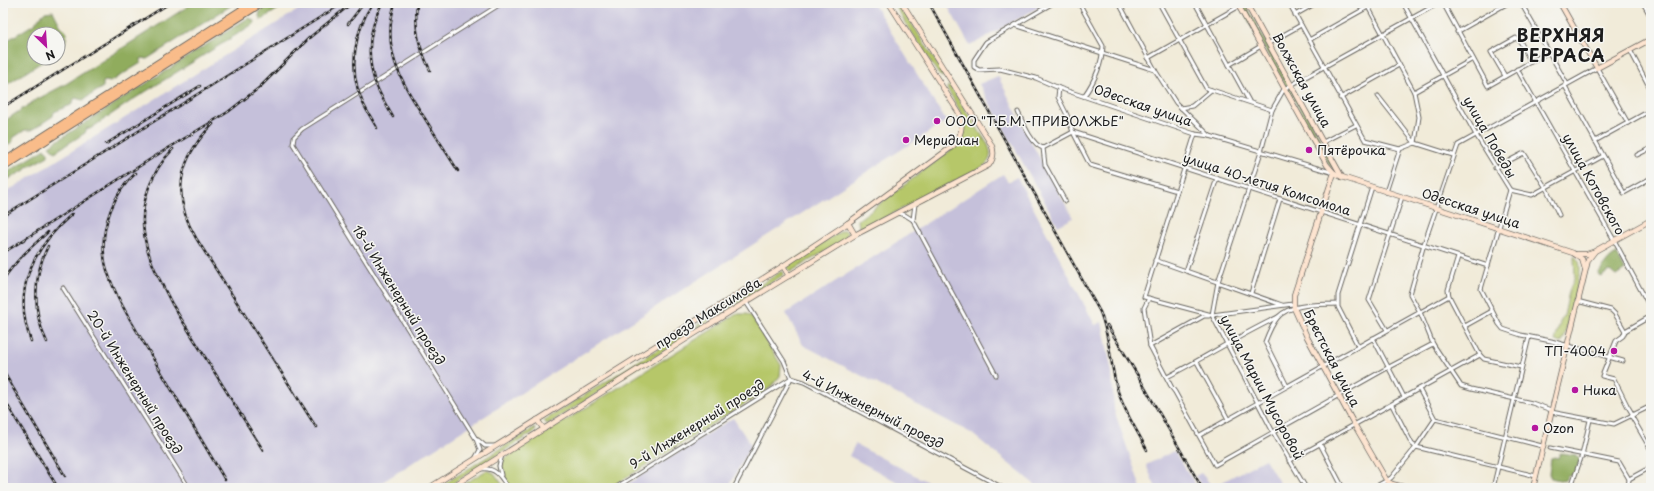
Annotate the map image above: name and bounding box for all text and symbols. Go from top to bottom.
district label: ВЕРХНЯЯ ТЕРРАСА [1516,22,1606,68]
north arrow [26,26,66,66]
street label: Волжская улица [1269,29,1337,131]
text: N [43,46,58,65]
street label: Одесская улица [1092,79,1196,130]
street label: улица Победы [1459,92,1522,181]
place label: ООО "Т.Б.М.-ПРИВОЛЖЬЕ" [945,111,1124,130]
marker: ООО "Т.Б.М.-ПРИВОЛЖЬЕ" [932,116,942,126]
street label: улица Котовского [1559,129,1630,238]
place label: Меридиан [914,130,979,149]
marker: Меридиан [901,135,911,145]
place label: Пятёрочка [1317,140,1387,159]
marker: Пятёрочка [1304,145,1314,155]
street label: улица 40-летия Комсомола [1181,147,1354,220]
street label: Одесская улица [1419,183,1524,233]
street label: 18-й Инженерный проезд [348,221,450,369]
street label: проезд Максимова [651,272,765,353]
street label: 20-й Инженерный проезд [83,306,188,457]
street label: Брестская улица [1300,306,1366,411]
street label: улица Марии Мусоровой [1216,311,1309,463]
place label: ТП-4004 [1544,341,1606,360]
marker: ТП-4004 [1609,346,1619,356]
street label: 4-й Инженерный проезд [799,365,947,453]
street label: 9-й Инженерный проезд [626,374,768,473]
place label: Ника [1583,380,1617,399]
marker: Ника [1570,385,1580,395]
place label: Ozon [1543,418,1574,437]
marker: Ozon [1530,423,1540,433]

